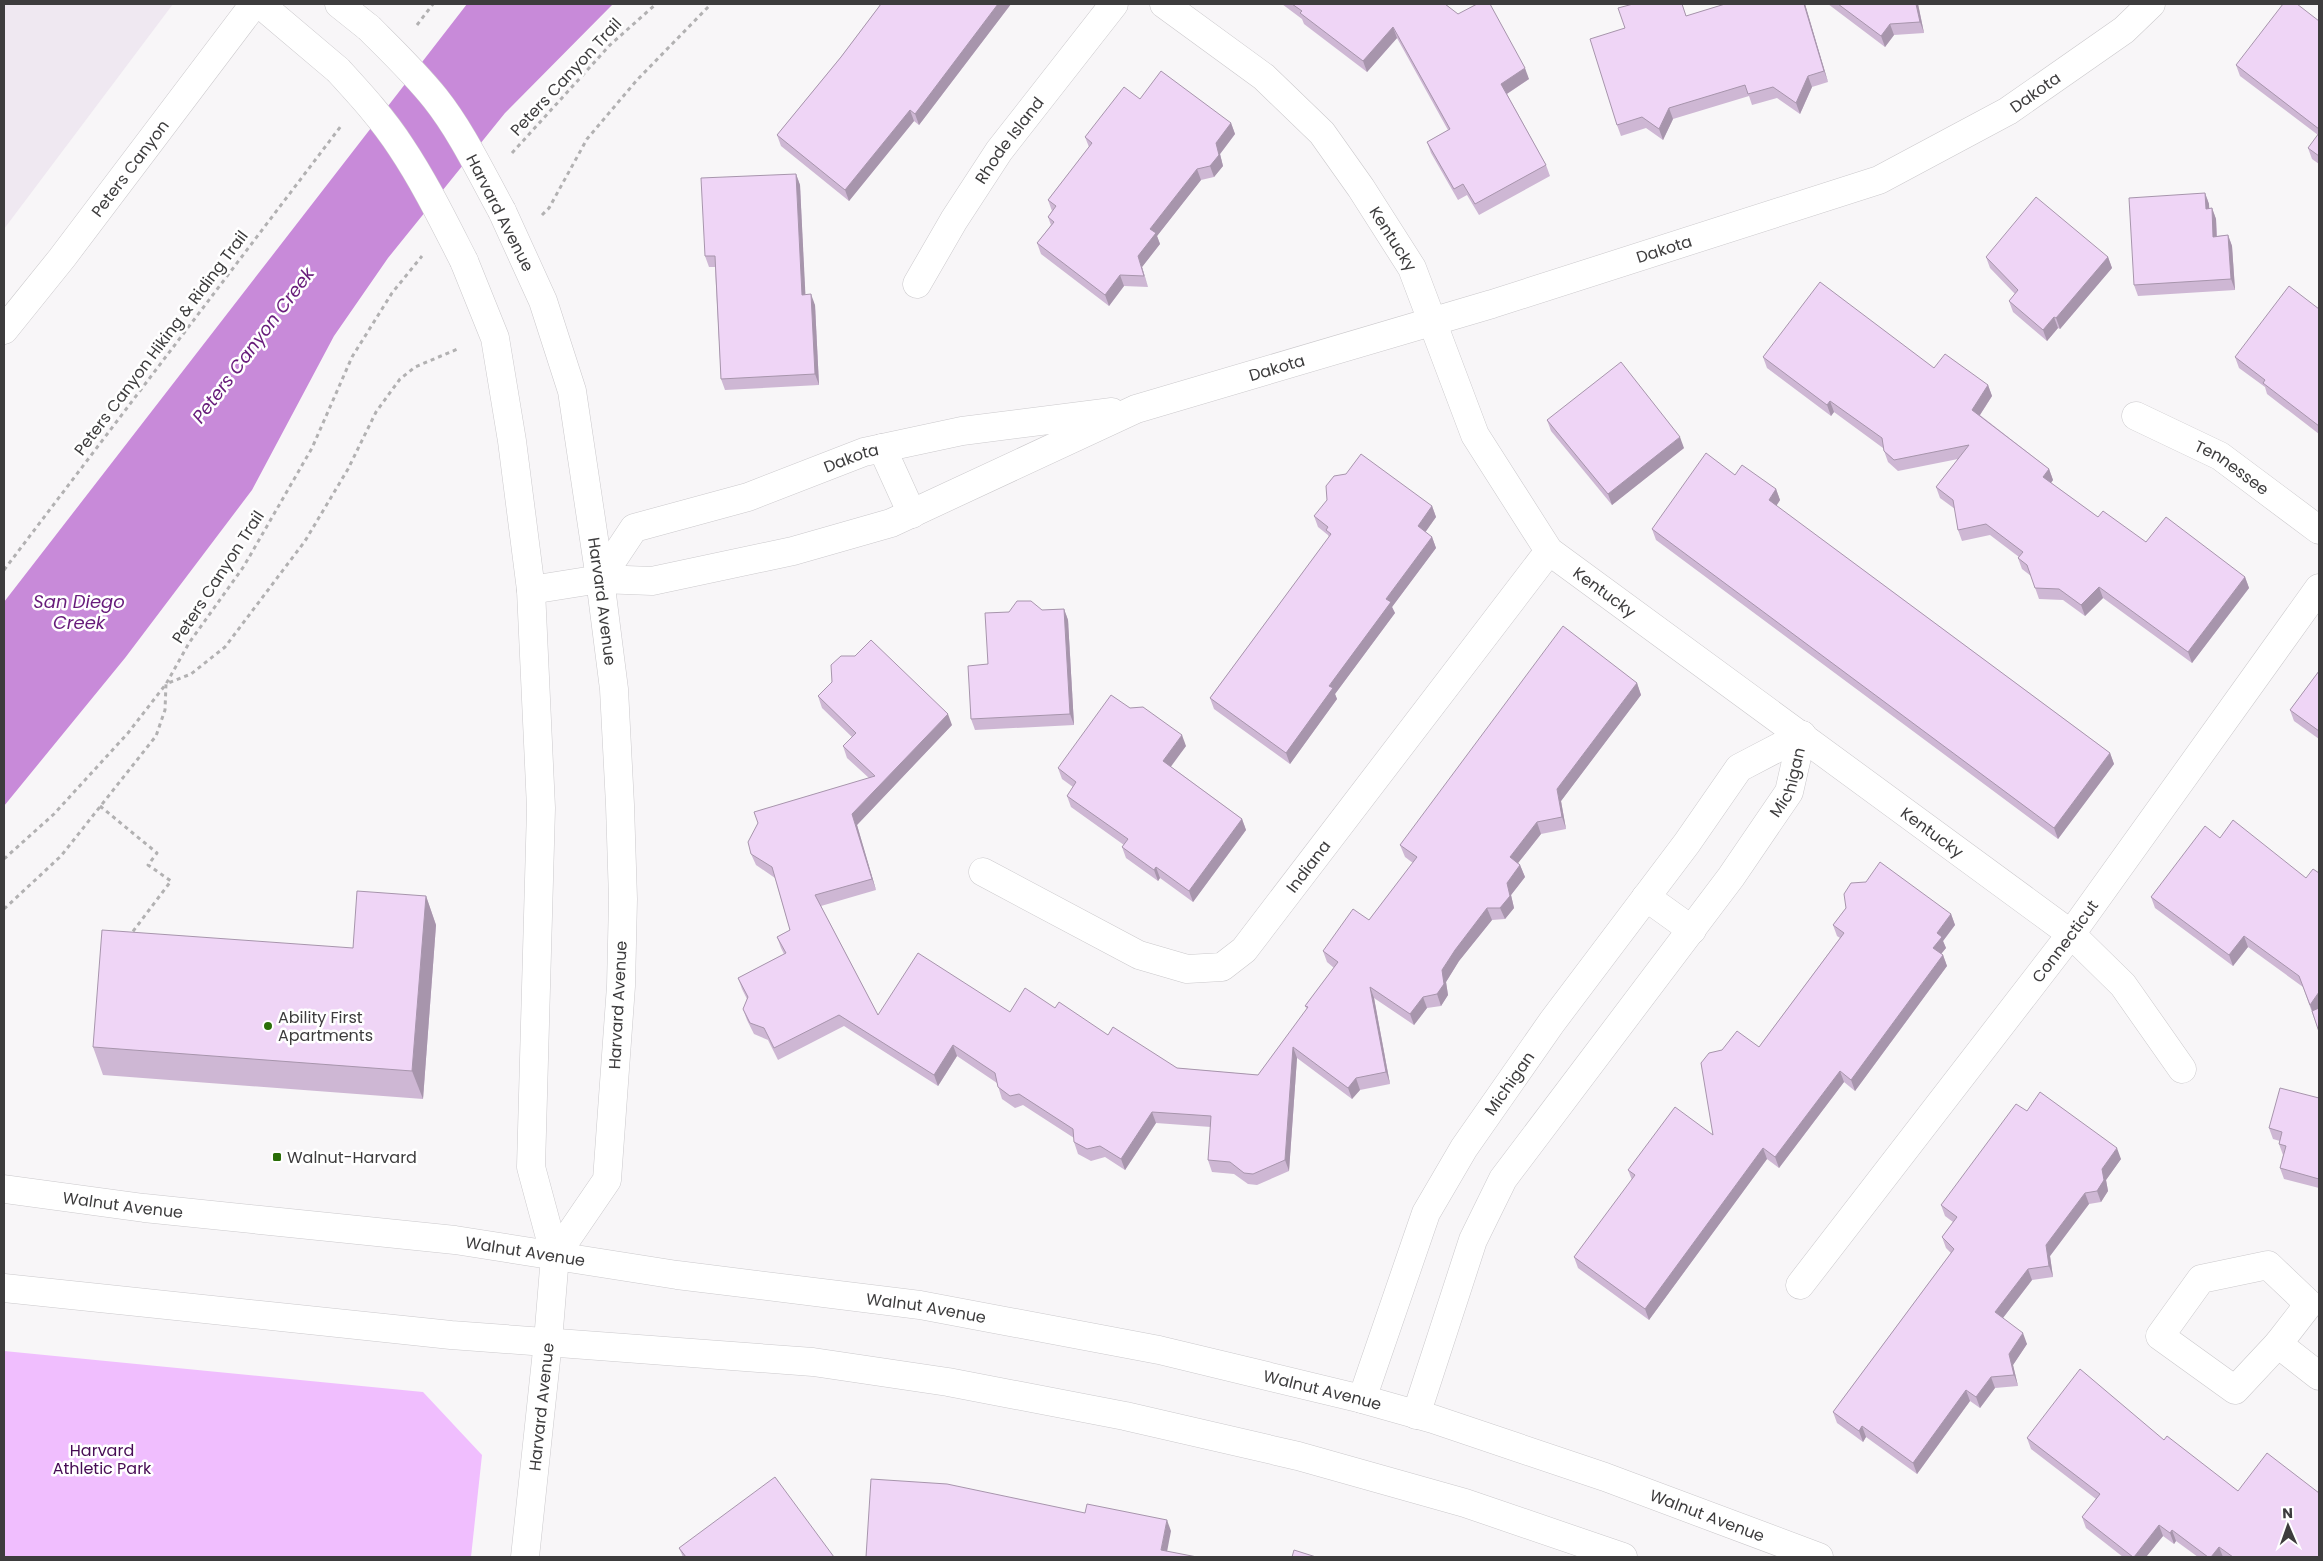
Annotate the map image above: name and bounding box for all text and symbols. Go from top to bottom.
street label: Peters Canyon Trail [505,13,627,141]
street label: Dakota [2005,66,2065,118]
street label: Rhode Island [969,92,1049,188]
street label: Peters Canyon [86,115,174,222]
street label: Harvard Avenue [461,150,540,276]
street label: Kentucky [1364,202,1423,276]
street label: Peters Canyon Hiking & Riding Trail [69,226,253,460]
street label: Dakota [1633,229,1695,269]
water label: Peters Canyon Creek [186,261,320,428]
street label: Dakota [1246,348,1308,387]
street label: Tennessee [2191,434,2274,500]
street label: Dakota [820,438,881,478]
street label: Peters Canyon Trail [166,506,270,648]
street label: Harvard Avenue [582,536,622,667]
street label: Kentucky [1569,561,1641,623]
water label: San Diego Creek [33,589,125,635]
street label: Michigan [1764,745,1810,822]
street label: Kentucky [1896,801,1968,863]
street label: Indiana [1280,835,1336,897]
street label: Connecticut [2026,895,2104,987]
street label: Harvard Avenue [603,940,633,1070]
place label: Ability First Apartments [278,1006,373,1047]
marker: Ability First Apartments [262,1020,274,1032]
street label: Michigan [1479,1047,1540,1120]
place label: Walnut-Harvard [287,1146,417,1169]
marker: Walnut-Harvard [271,1151,283,1163]
street label: Walnut Avenue [61,1186,184,1223]
street label: Walnut Avenue [464,1230,587,1272]
street label: Walnut Avenue [865,1287,988,1329]
street label: Harvard Avenue [523,1341,559,1472]
street label: Walnut Avenue [1261,1364,1384,1416]
park label: Harvard Athletic Park [53,1439,152,1480]
street label: Walnut Avenue [1647,1483,1768,1547]
north arrow [2263,1501,2313,1551]
text: N [2282,1503,2293,1523]

